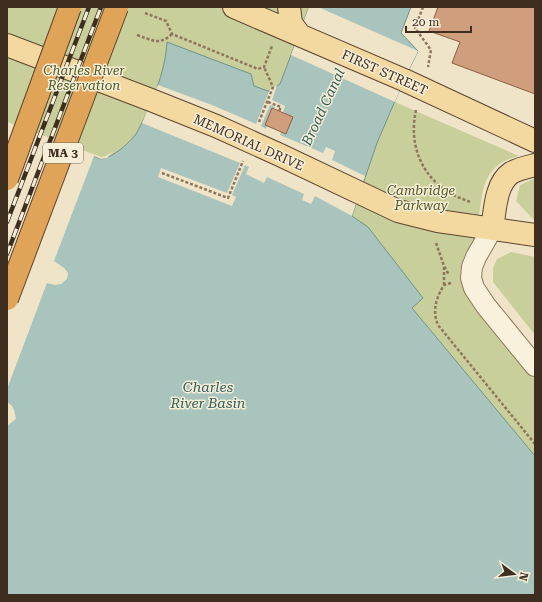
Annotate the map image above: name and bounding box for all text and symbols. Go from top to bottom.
scale bar [406,8,471,34]
text: 20 m [412,15,439,29]
street label: FIRST STREET [340,47,430,98]
park label: Charles River Reservation [43,63,125,93]
water label: Broad Canal [298,66,348,149]
street label: MEMORIAL DRIVE [191,111,306,174]
road number: MA 3 [43,143,83,163]
park label: Cambridge Parkway [387,183,456,213]
water label: Charles River Basin [170,379,246,411]
north arrow [494,554,534,594]
text: N [516,571,531,583]

